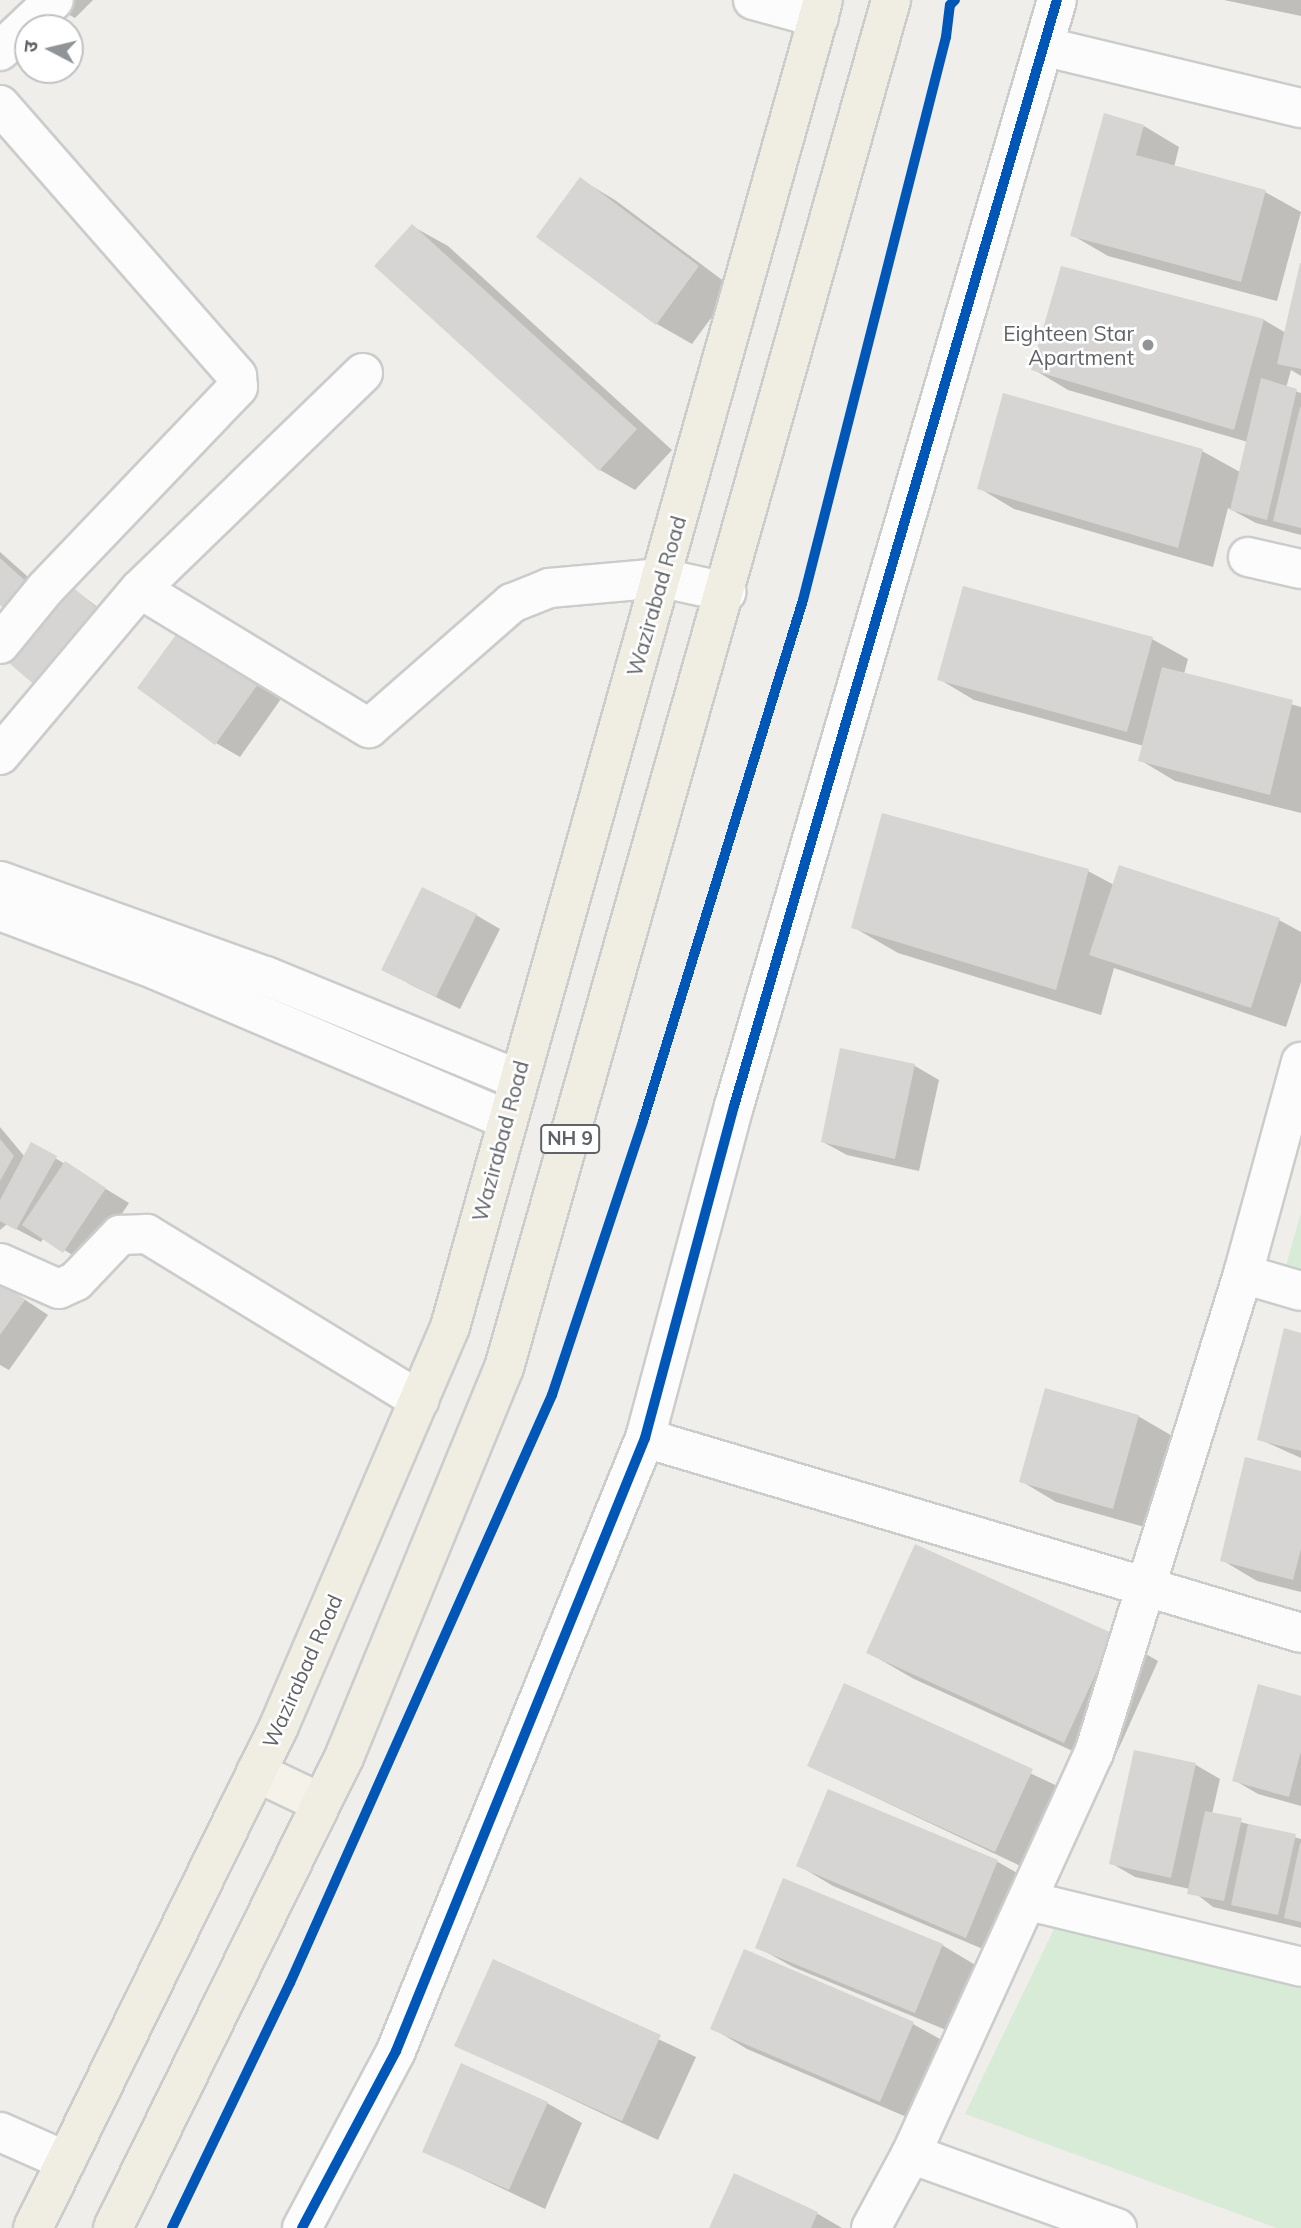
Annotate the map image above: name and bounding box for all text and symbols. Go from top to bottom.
north arrow [14,14,84,84]
text: उ [18,40,43,54]
place label: Eighteen Star Apartment [1003,320,1134,370]
marker: Eighteen Star Apartment [1140,337,1156,353]
street label: Wazirabad Road [621,513,691,679]
street label: Wazirabad Road [466,1058,534,1224]
road number: NH 9 [538,1124,602,1154]
street label: Wazirabad Road [257,1590,347,1752]

